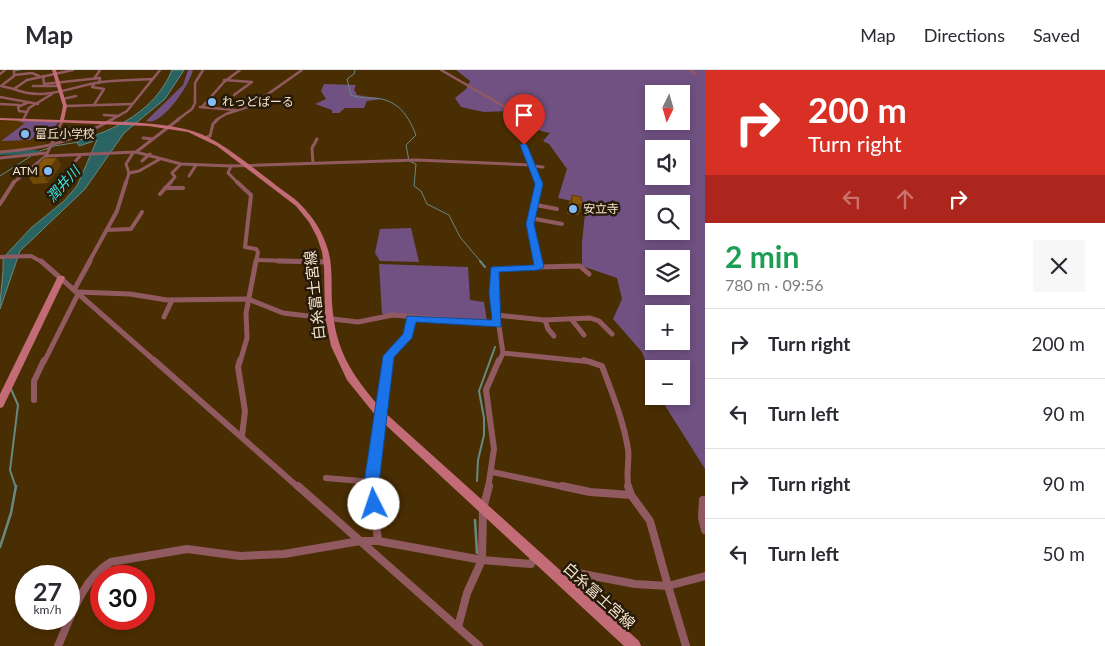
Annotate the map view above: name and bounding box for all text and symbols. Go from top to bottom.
text: Map [25,20,73,49]
text: Map [860,24,896,46]
text: Directions [924,24,1005,46]
text: Saved [1033,24,1080,46]
north arrow [645,85,690,130]
map controls [645,85,690,405]
text: 200 m [808,88,907,130]
icon: right [725,90,790,155]
place label: れっどぱーる [222,94,294,109]
pin [503,94,545,145]
marker: れっどぱーる [206,96,218,108]
icon: arrive [510,101,538,129]
place label: 富丘小学校 [35,126,95,141]
marker: 富丘小学校 [19,128,31,140]
text: Turn right [808,130,902,157]
button: sound [645,140,690,185]
water label: 潤井川 [42,161,84,205]
place label: ATM [12,163,38,178]
marker: ATM [42,165,54,177]
icon: left [838,185,866,213]
icon: ahead [891,185,919,213]
icon: right [944,185,972,213]
button: search [645,195,690,240]
place label: 安立寺 [583,201,619,216]
marker: 安立寺 [567,203,579,215]
text: 2 min [725,238,799,274]
button: close [1033,240,1085,292]
street label: 白糸富士宮線 [300,249,328,341]
button: layers [645,250,690,295]
text: 780 m · 09:56 [725,275,824,294]
button: + [645,305,690,350]
icon: right [725,330,753,358]
text: Turn right [768,332,850,355]
text: 200 m [1031,332,1085,355]
button: − [645,360,690,405]
icon: left [725,400,753,428]
text: Turn left [768,402,839,425]
text: 90 m [1042,402,1085,425]
icon: right [725,470,753,498]
text: Turn right [768,472,850,495]
text: 90 m [1042,472,1085,495]
position arrow [347,477,399,529]
icon: left [725,540,753,568]
text: Turn left [768,542,839,565]
text: 50 m [1042,542,1085,565]
street label: 白糸富士宮線 [560,558,639,632]
speed limit sign: 30 [90,565,155,630]
text: 27 [33,576,62,606]
text: km/h [33,602,62,617]

